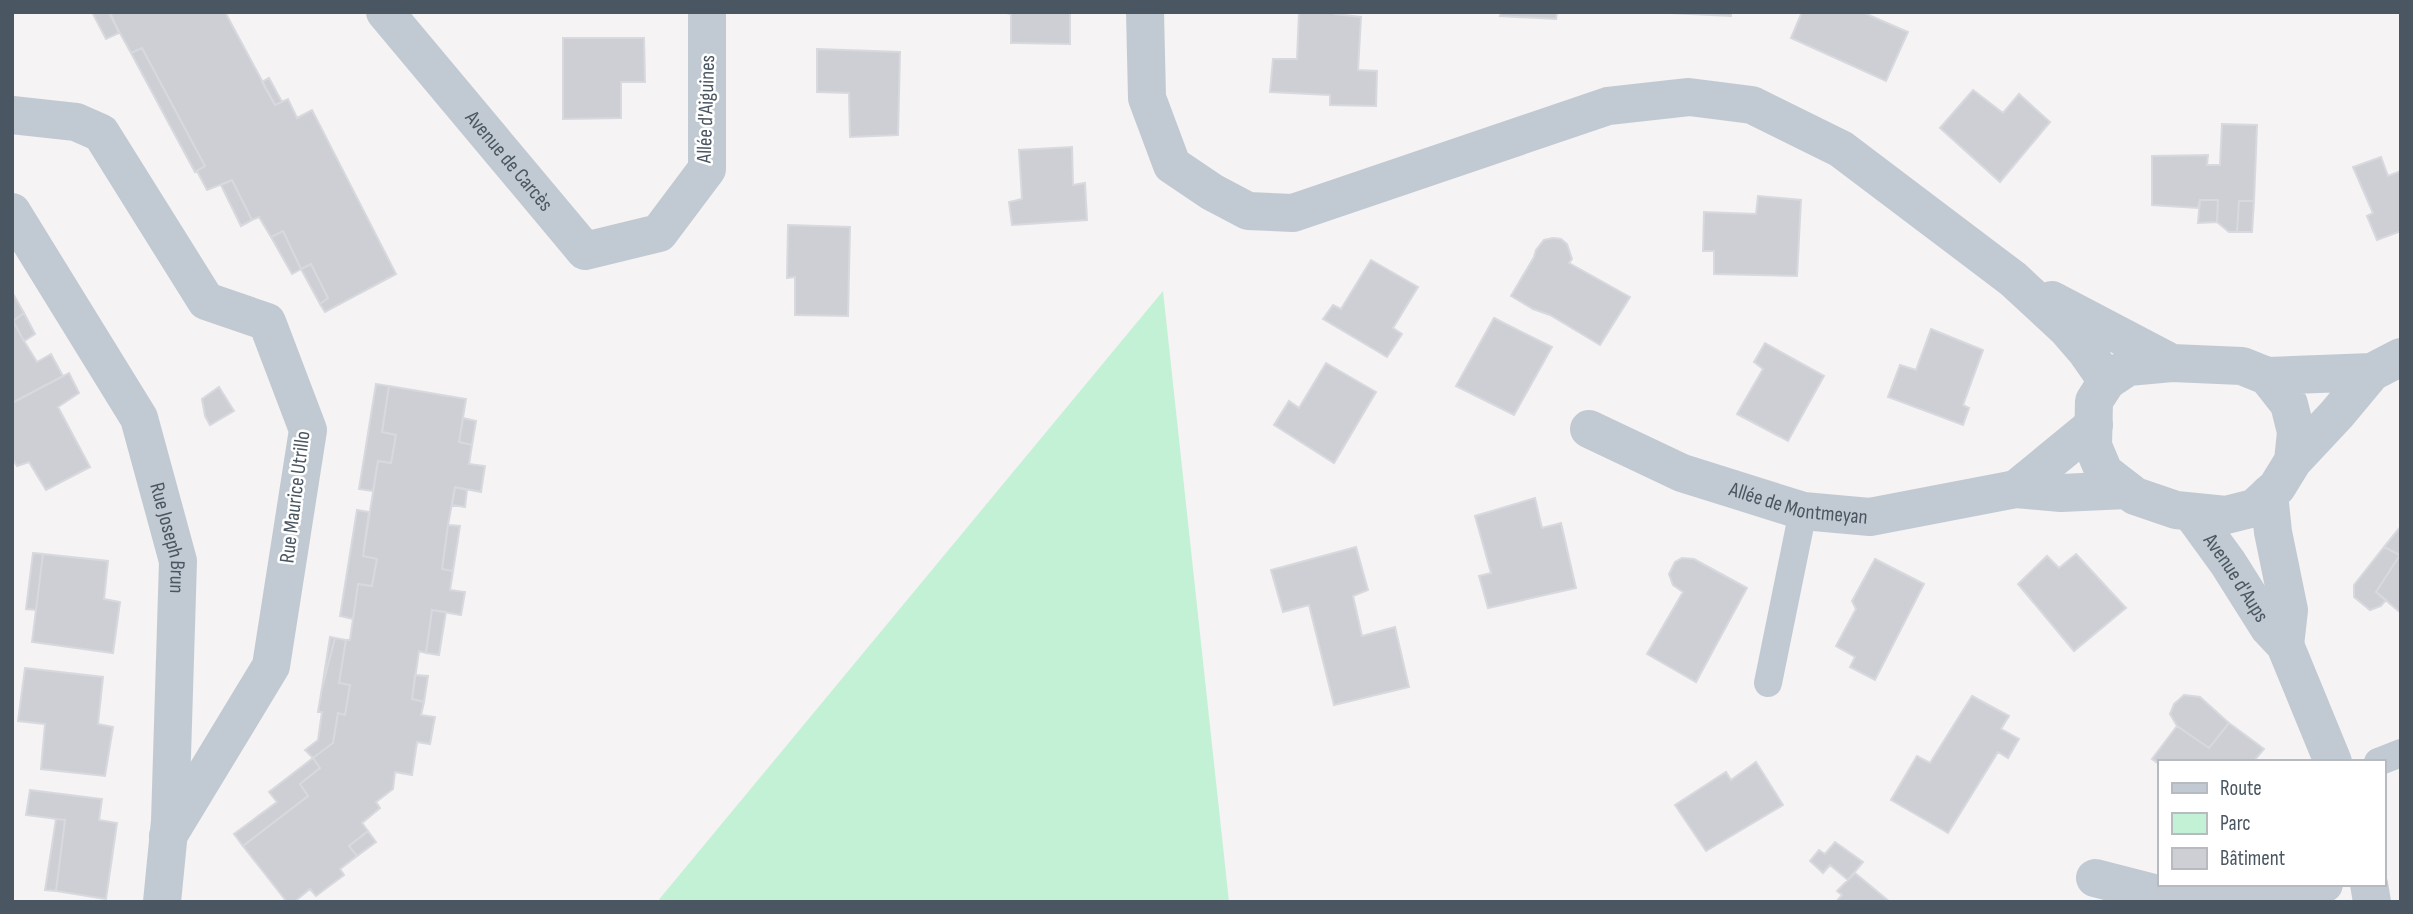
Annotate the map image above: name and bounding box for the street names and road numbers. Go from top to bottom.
street label: Allée d'Aiguines [692,54,720,165]
street label: Avenue de Carcès [460,105,559,216]
street label: Rue Maurice Utrillo [274,430,316,564]
street label: Allée de Montmeyan [1725,476,1869,529]
street label: Rue Joseph Brun [145,480,191,594]
street label: Avenue d'Aups [2198,528,2275,627]

